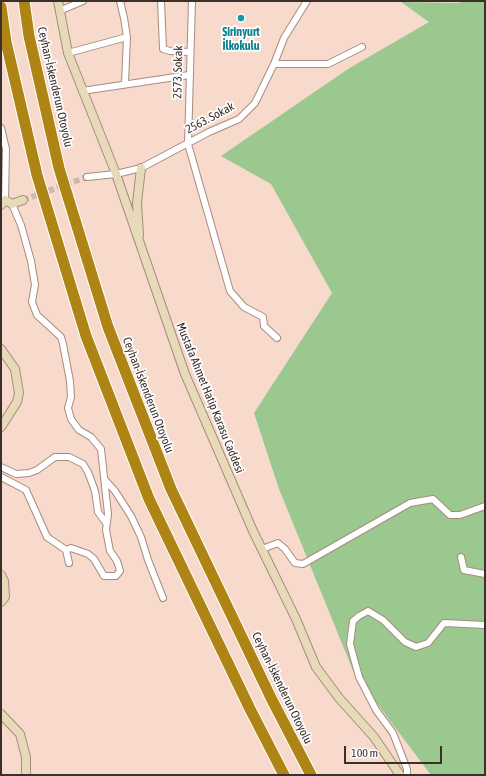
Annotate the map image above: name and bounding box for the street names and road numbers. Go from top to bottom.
street label: Ceyhan-İskenderun Otoyolu [34,26,76,148]
street label: 2573. Sokak [170,45,186,99]
street label: 2563. Sokak [183,99,237,137]
street label: Mustafa Ahmet Hatip Karasu Caddesi [173,321,247,475]
street label: Ceyhan-İskenderun Otoyolu [119,335,177,455]
street label: Ceyhan-İskenderun Otoyolu [249,630,315,746]

